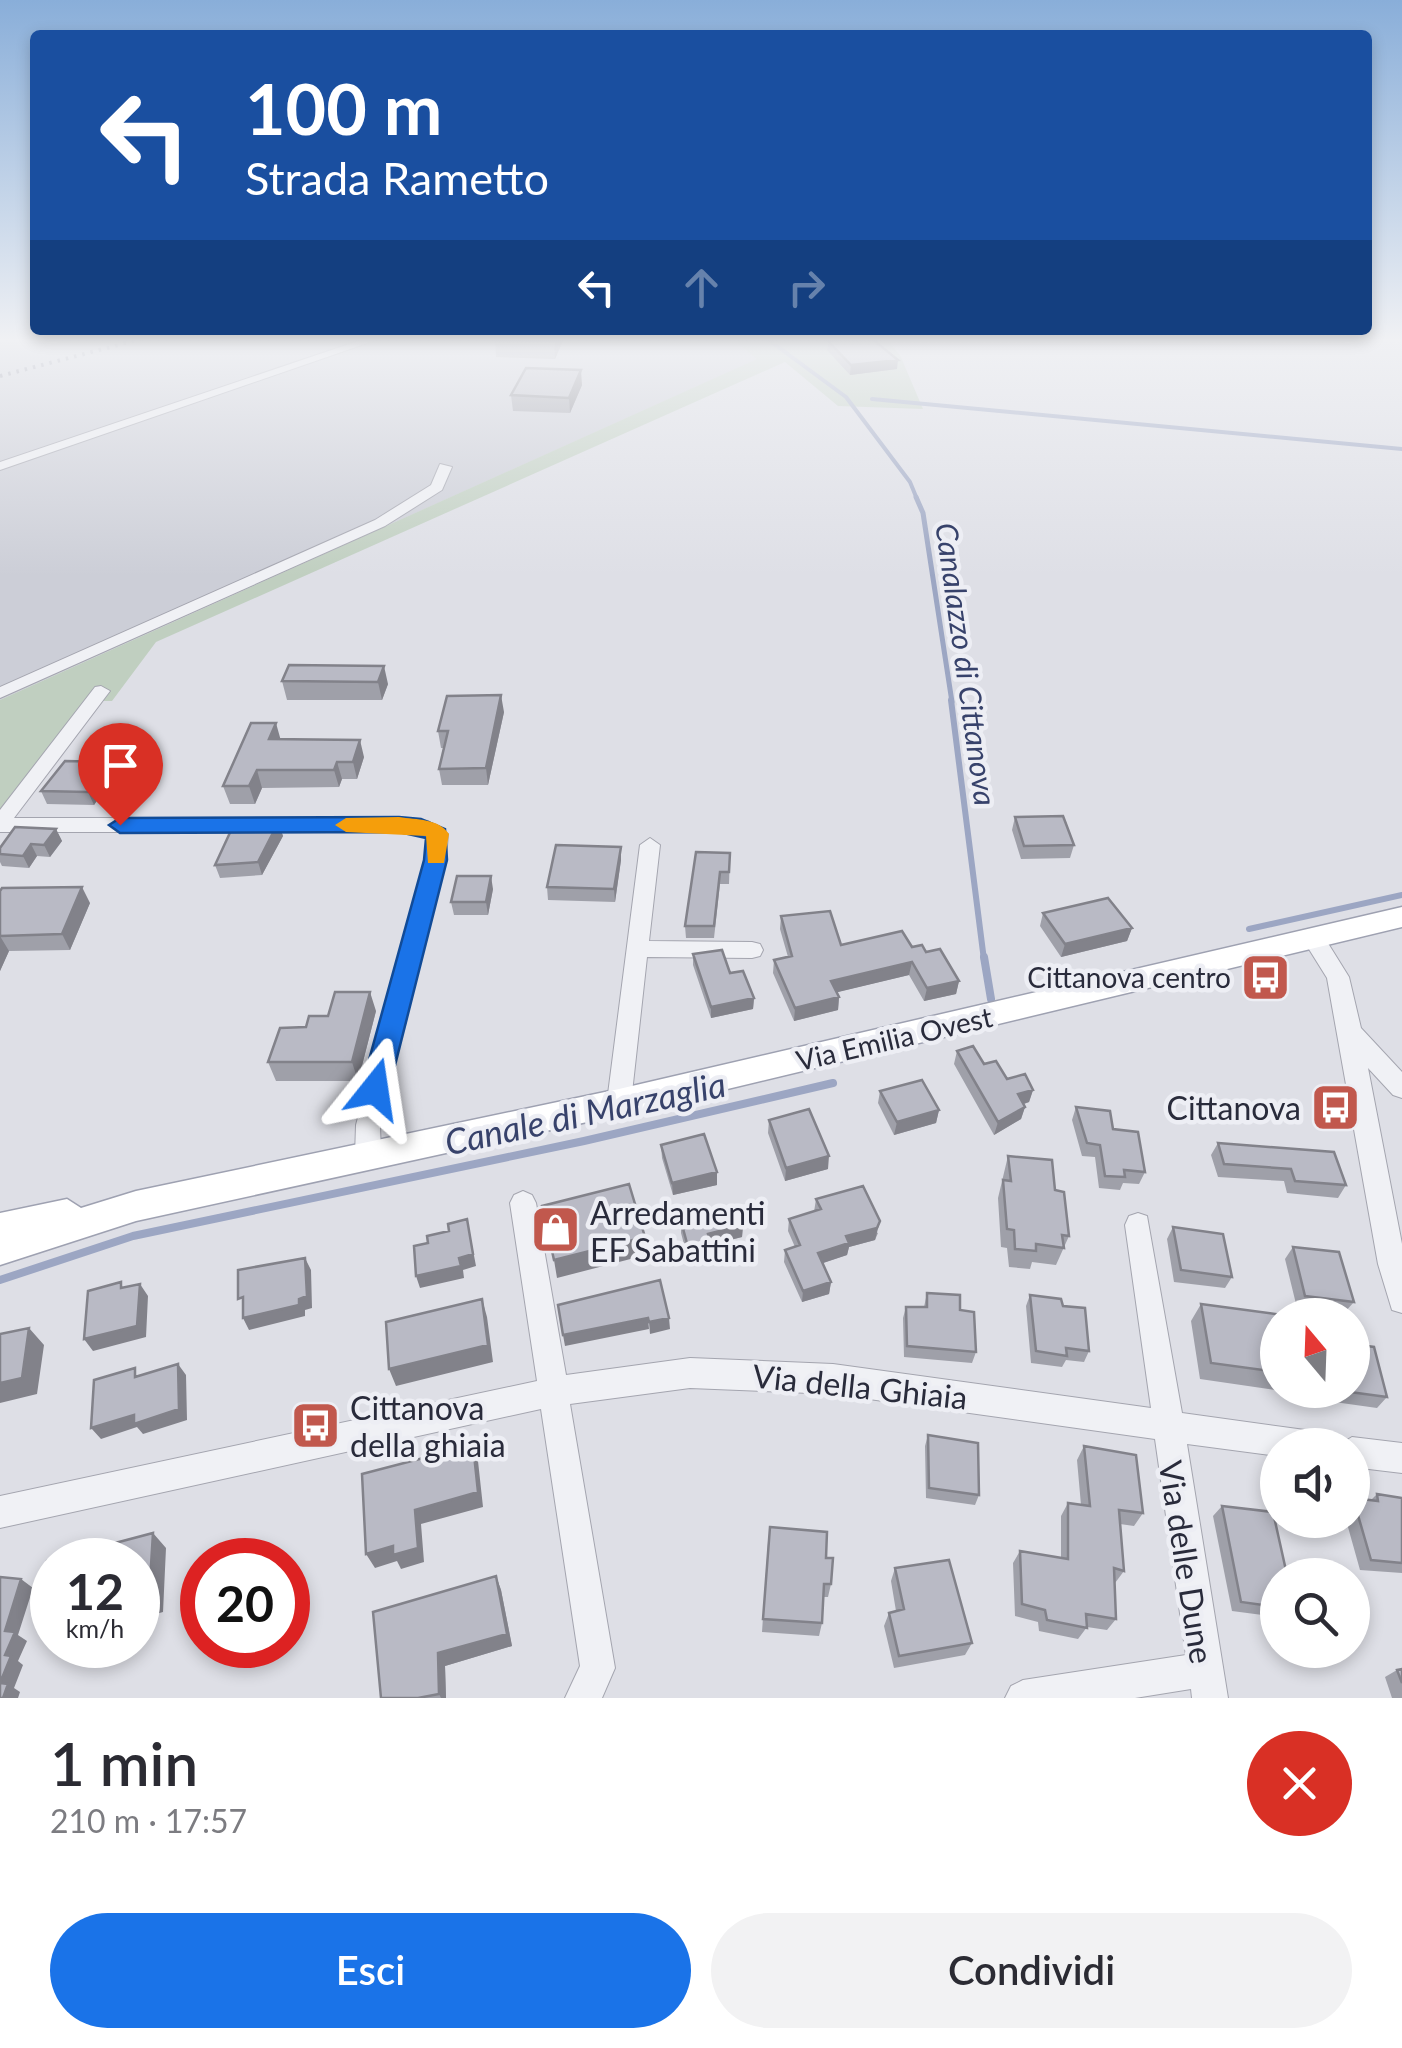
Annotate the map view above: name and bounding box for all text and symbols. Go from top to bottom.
text: 100 m [245,66,442,150]
icon: left [80,70,210,200]
text: Strada Rametto [245,151,549,205]
icon: left [569,260,624,315]
icon: ahead [674,260,729,315]
icon: right [779,260,834,315]
water label: Canalazzo di Cittanova [929,520,1005,808]
pin [78,723,163,826]
icon: arrive [93,738,148,793]
bus stop icon: Cittanova centro [1240,951,1292,1003]
place label: Cittanova centro [1027,960,1231,994]
street label: Via Emilia Ovest [793,999,995,1077]
position arrow [323,1037,427,1141]
water label: Canale di Marzaglia [441,1062,729,1162]
bus stop icon: Cittanova [1310,1081,1362,1133]
place label: Cittanova [1167,1088,1301,1127]
place label: Arredamenti EF Sabattini [590,1193,766,1269]
shop icon: Arredamenti EF Sabattini [529,1204,581,1256]
north arrow [1260,1298,1370,1408]
map controls [1260,1298,1370,1668]
street label: Via della Ghiaia [751,1355,969,1417]
place label: Cittanova della ghiaia [350,1388,506,1464]
bus stop icon: Cittanova della ghiaia [289,1399,341,1451]
button: sound [1260,1428,1370,1538]
street label: Via delle Dune [1152,1458,1222,1666]
speed limit sign: 20 [180,1538,310,1668]
button: search [1260,1558,1370,1668]
text: 12 [66,1561,124,1621]
text: km/h [66,1613,124,1643]
text: 1 min [50,1727,198,1799]
button: close [1247,1731,1352,1836]
text: 210 m · 17:57 [50,1801,247,1840]
button: Esci [50,1913,691,2028]
button: Condividi [711,1913,1352,2028]

